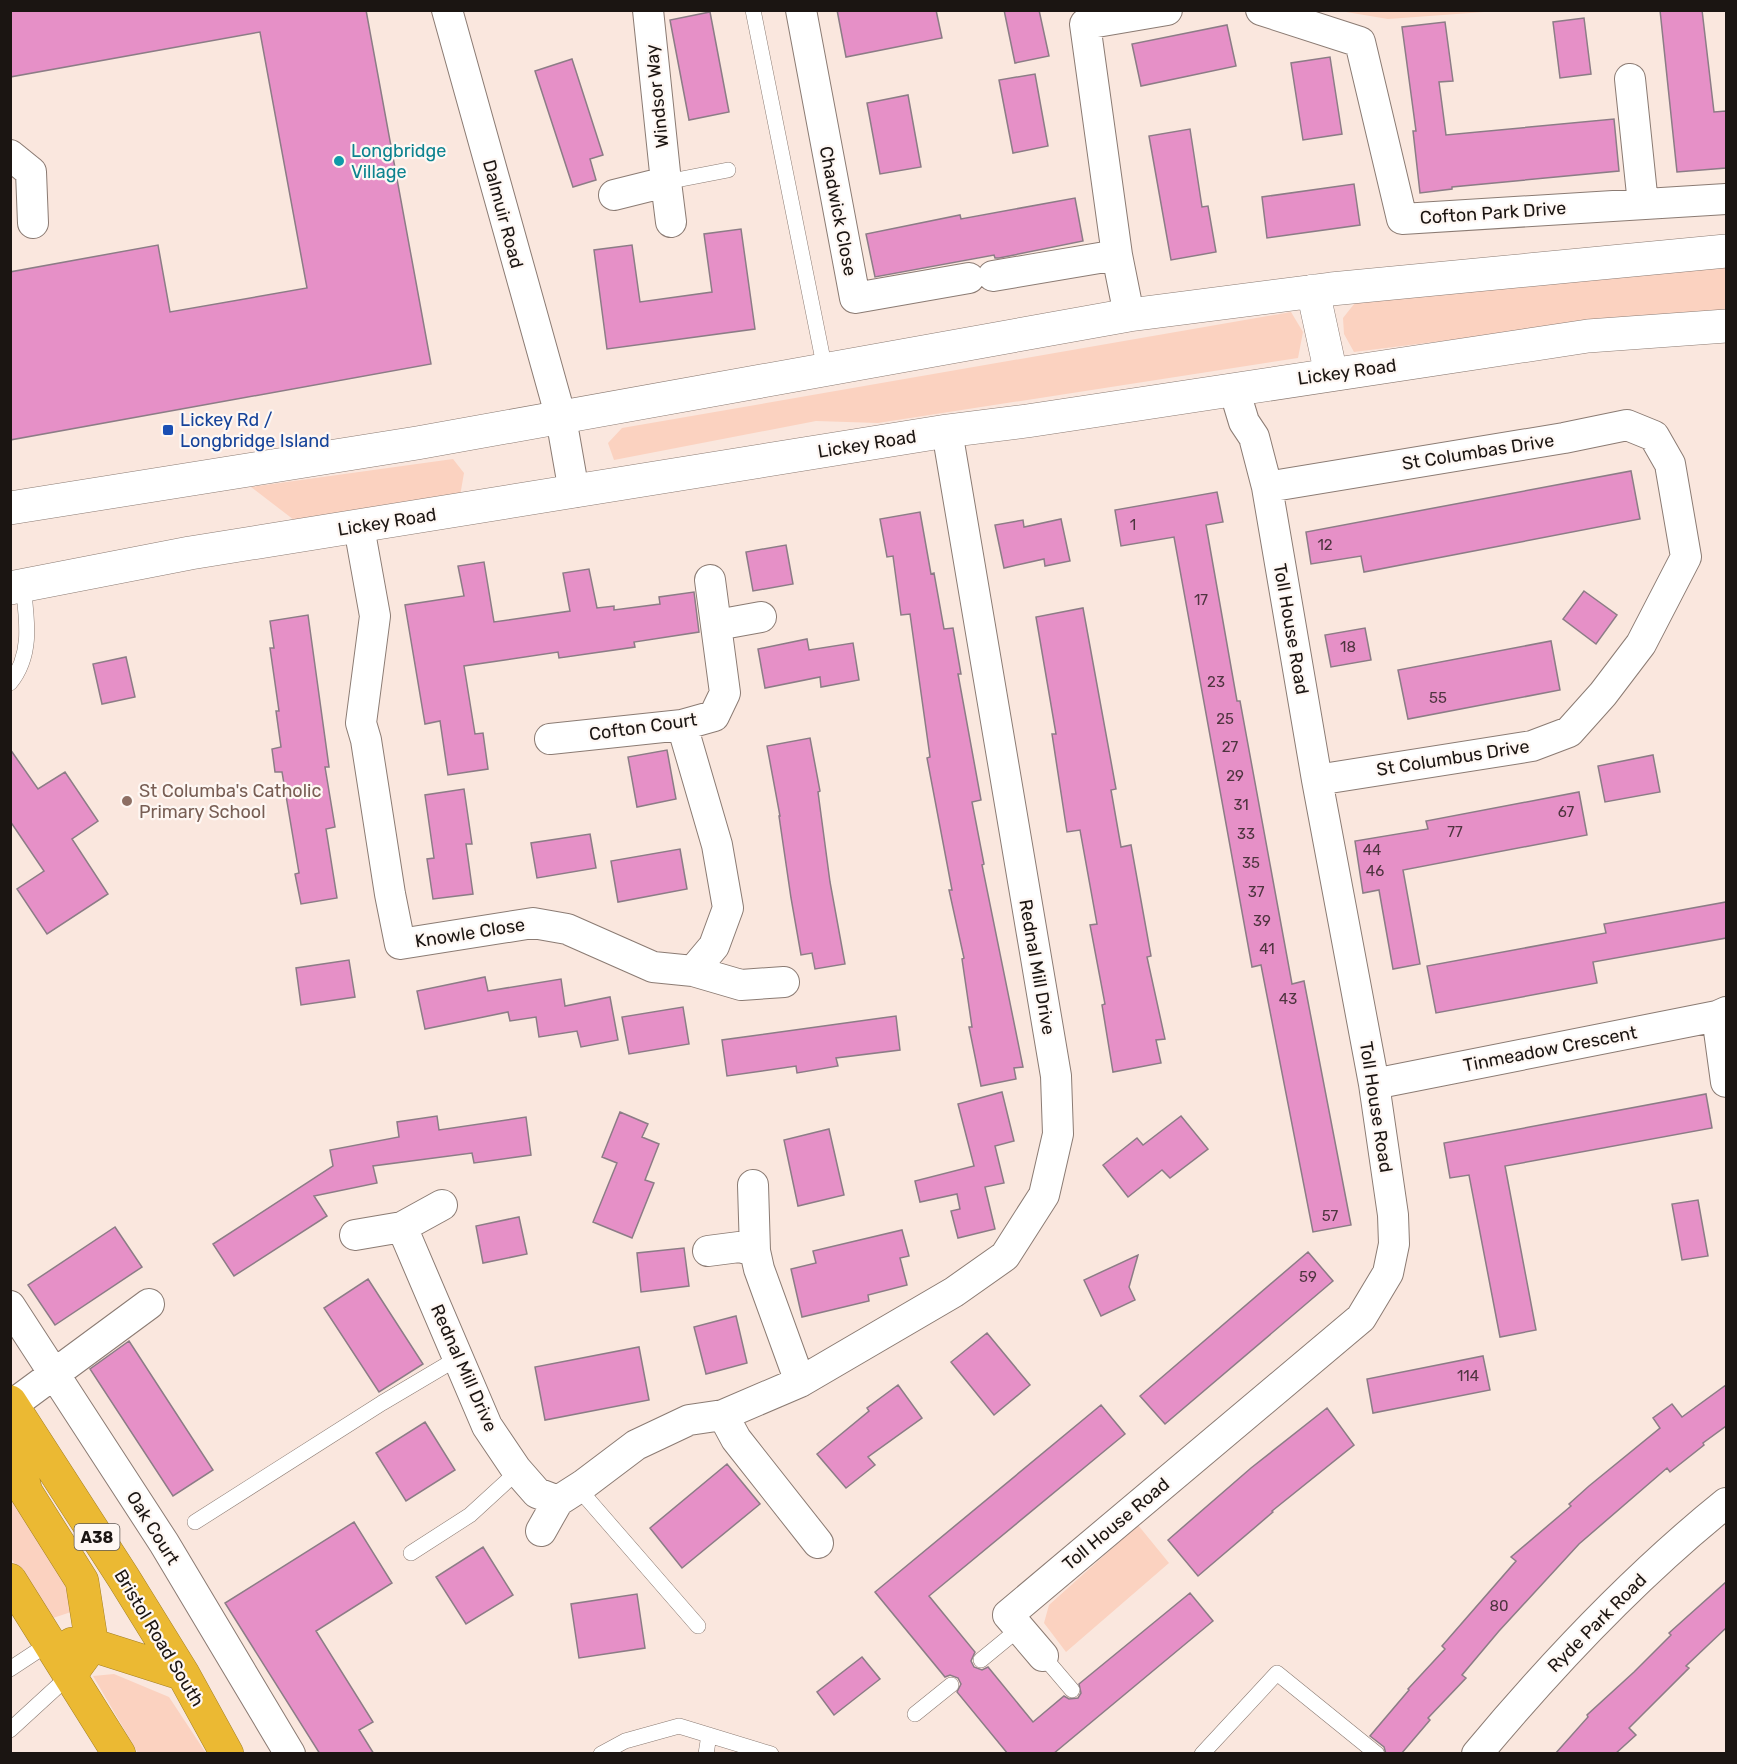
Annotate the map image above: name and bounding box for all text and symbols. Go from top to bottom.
street label: Windsor Way [641,43,673,149]
place label: Longbridge Village [351,140,446,183]
street label: Chadwick Close [815,144,861,278]
marker: Longbridge Village [332,154,346,168]
street label: Dalmuir Road [478,157,528,271]
street label: Cofton Park Drive [1419,197,1567,229]
street label: Lickey Road [1296,354,1398,390]
place label: Lickey Rd / Longbridge Island [180,409,330,452]
marker: Lickey Rd / Longbridge Island [161,423,175,437]
street label: Lickey Road [816,425,918,463]
street label: St Columbas Drive [1400,429,1556,475]
street label: Lickey Road [336,503,438,541]
house number: 1 [1130,516,1136,534]
house number: 12 [1317,536,1333,554]
street label: Toll House Road [1269,562,1313,696]
house number: 17 [1194,591,1208,609]
house number: 18 [1340,638,1356,656]
house number: 23 [1207,673,1225,691]
house number: 55 [1429,689,1447,707]
street label: Cofton Court [588,709,698,745]
house number: 25 [1216,710,1234,728]
street label: St Columbus Drive [1375,735,1531,781]
house number: 27 [1222,738,1239,756]
house number: 29 [1226,767,1244,785]
place label: St Columba's Catholic Primary School [139,780,321,823]
marker: St Columba's Catholic Primary School [120,794,134,808]
house number: 31 [1233,796,1249,814]
house number: 67 [1558,803,1574,821]
house number: 77 [1447,823,1463,841]
house number: 33 [1237,825,1255,843]
house number: 44 [1363,841,1381,859]
house number: 35 [1242,854,1260,872]
house number: 46 [1366,862,1384,880]
house number: 37 [1248,883,1265,901]
street label: Rednal Mill Drive [1014,898,1060,1036]
house number: 39 [1253,912,1271,930]
street label: Knowle Close [413,913,527,953]
house number: 41 [1259,940,1275,958]
house number: 43 [1279,990,1297,1008]
street label: Tinmeadow Crescent [1461,1021,1639,1077]
street label: Toll House Road [1355,1040,1397,1174]
house number: 57 [1322,1207,1339,1225]
house number: 59 [1299,1268,1317,1286]
street label: Rednal Mill Drive [426,1301,502,1435]
house number: 114 [1457,1367,1479,1385]
street label: Toll House Road [1058,1473,1174,1575]
street label: Oak Court [122,1487,184,1569]
road number: A38 [74,1524,120,1550]
street label: Bristol Road South [109,1565,209,1711]
street label: Ryde Park Road [1543,1569,1651,1677]
house number: 80 [1489,1597,1509,1615]

